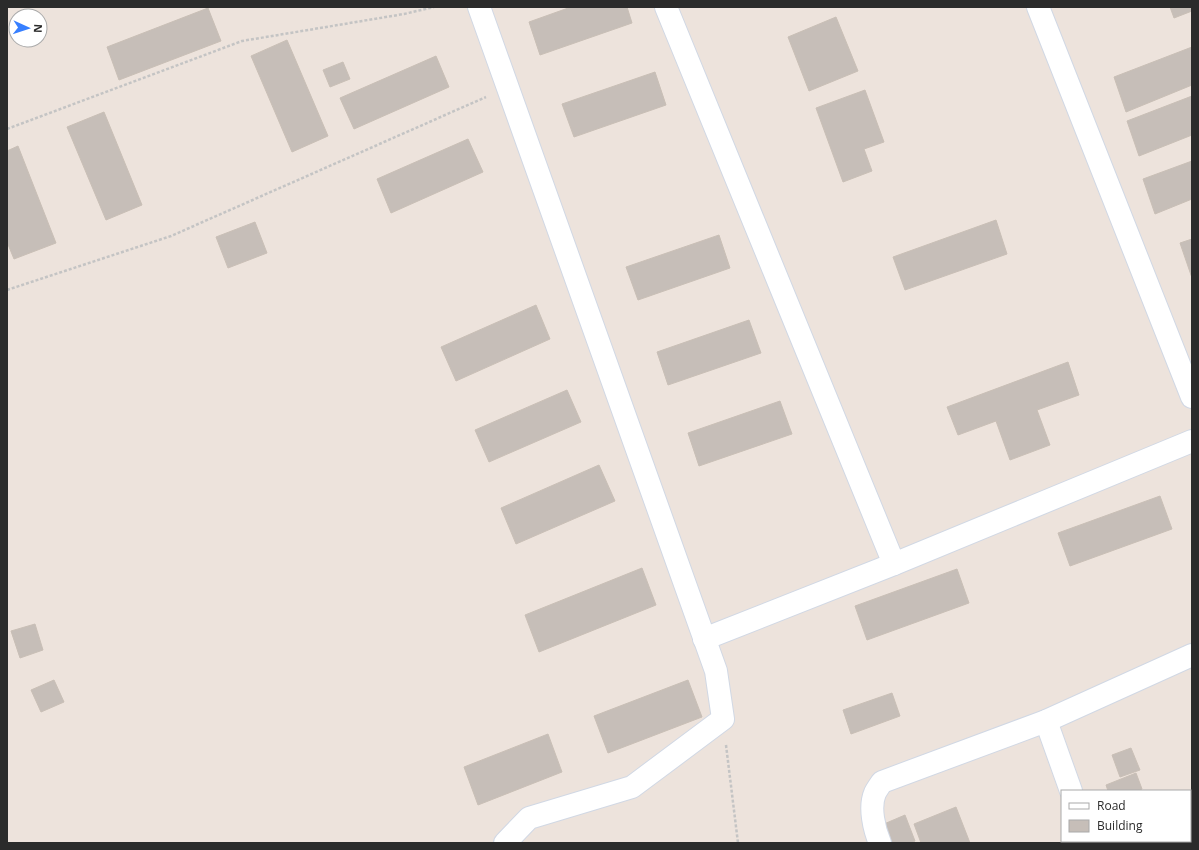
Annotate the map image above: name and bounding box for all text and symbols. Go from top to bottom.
north arrow [8,8,48,48]
text: N [31,24,46,33]
legend [1061,790,1191,842]
text: Road [1097,797,1126,814]
text: Building [1097,817,1143,834]

